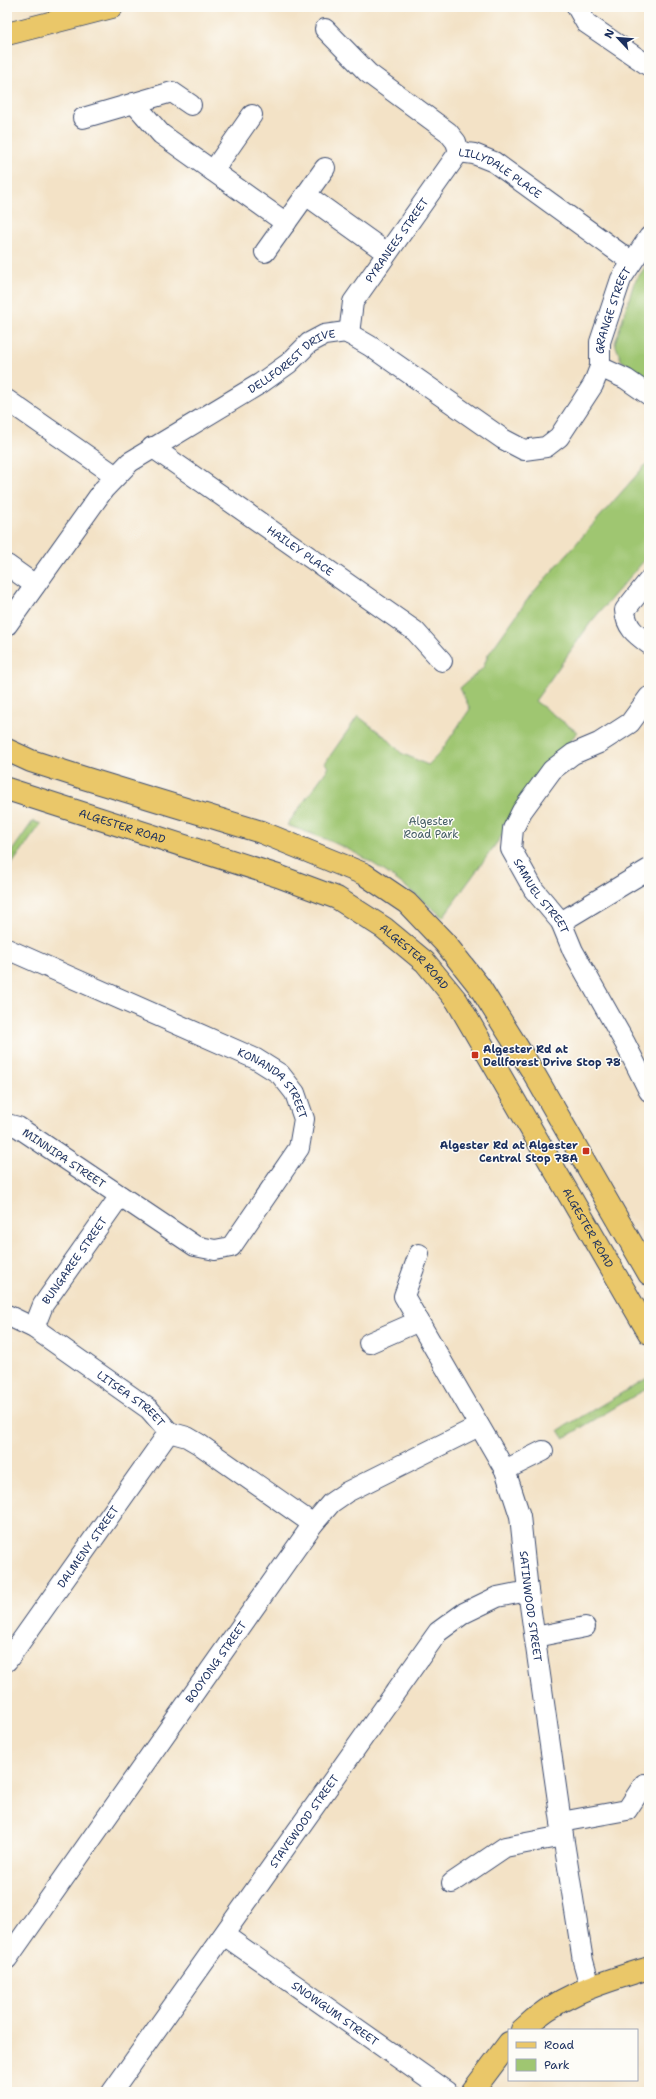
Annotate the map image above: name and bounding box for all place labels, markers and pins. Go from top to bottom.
place label: Algester Rd at Dellforest Drive Stop 78 [483,1042,621,1070]
marker: Algester Rd at Dellforest Drive Stop 78 [470,1050,480,1060]
place label: Algester Rd at Algester Central Stop 78A [440,1138,579,1166]
marker: Algester Rd at Algester Central Stop 78A [581,1146,591,1156]

